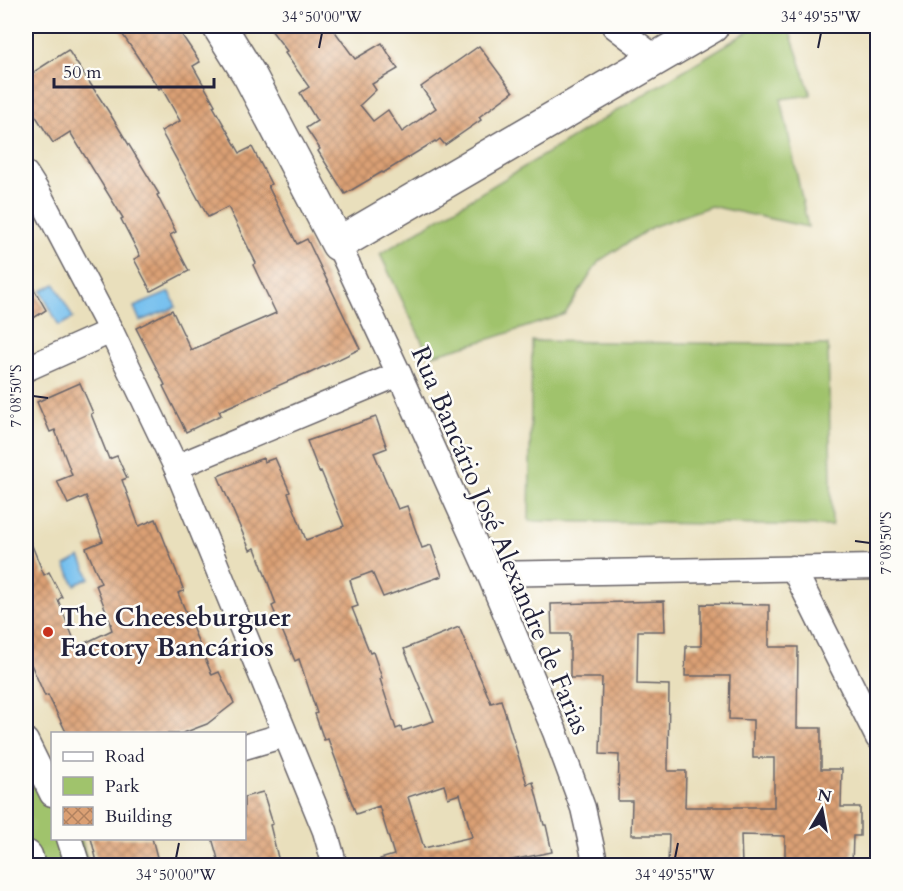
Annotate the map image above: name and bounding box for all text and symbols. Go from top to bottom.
text: 34°50'00"W [282,7,362,27]
text: 34°49'55"W [781,7,861,27]
scale bar [54,51,214,89]
text: 50 m [63,60,102,85]
street label: Rua Bancário José Alexandre de Farias [403,341,598,740]
text: 7°08'50"S [6,364,26,428]
text: 7°08'50"S [876,511,896,575]
place label: The Cheeseburguer Factory Bancários [60,600,291,665]
marker: The Cheeseburguer Factory Bancários [41,625,55,639]
legend [51,732,246,840]
text: Road [105,744,145,769]
text: Park [105,774,140,799]
north arrow [792,780,852,840]
text: N [816,784,833,808]
text: Building [105,804,173,829]
text: 34°50'00"W [136,865,216,885]
text: 34°49'55"W [635,865,715,885]

